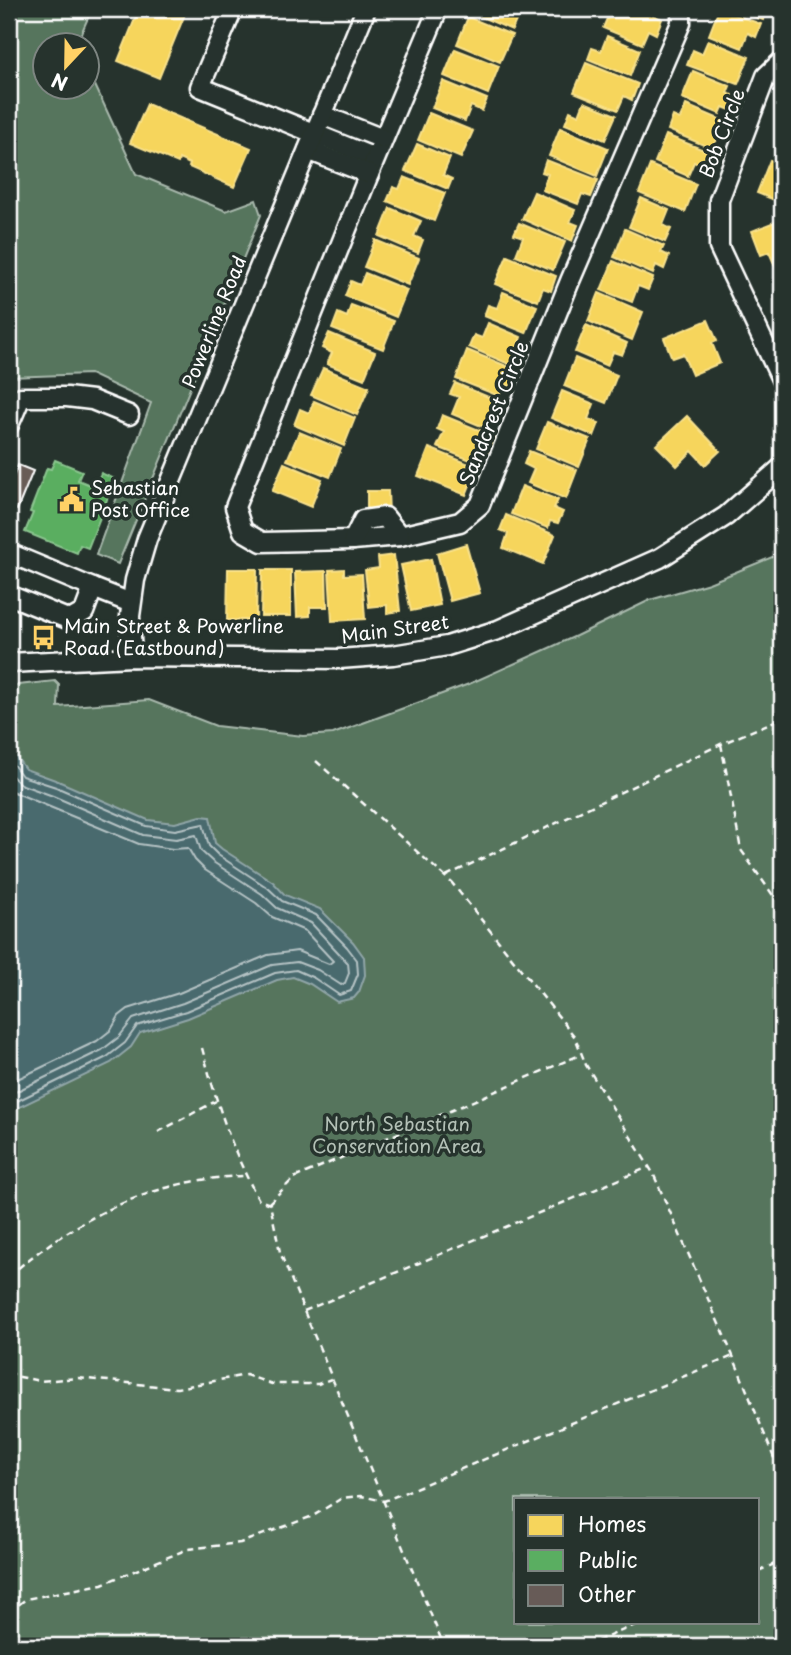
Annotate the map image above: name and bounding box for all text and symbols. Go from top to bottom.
north arrow [32,32,102,102]
text: N [47,67,71,98]
street label: Bob Circle [691,84,751,181]
street label: Powerline Road [174,251,252,392]
street label: Sandcrest Circle [451,336,535,489]
place label: Sebastian Post Office [91,473,190,523]
public building icon: Sebastian Post Office [57,485,85,513]
street label: Main Street [339,607,451,649]
place label: Main Street & Powerline Road (Eastbound) [64,611,284,661]
bus stop icon: Main Street & Powerline Road (Eastbound) [30,623,58,651]
park label: North Sebastian Conservation Area [312,1109,482,1159]
legend [514,1498,760,1624]
text: Homes [578,1507,646,1539]
text: Public [578,1543,638,1575]
text: Other [578,1577,636,1609]

